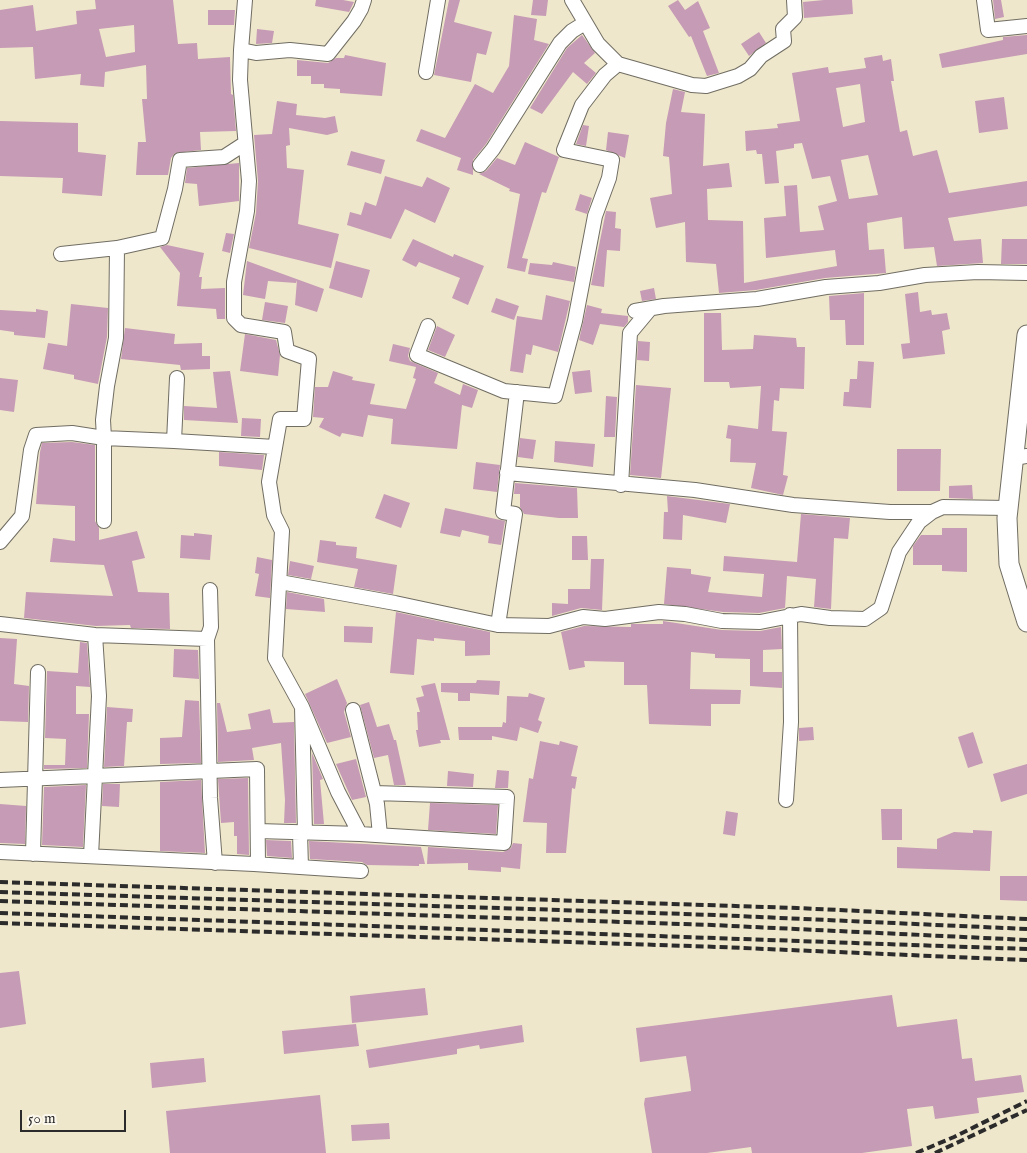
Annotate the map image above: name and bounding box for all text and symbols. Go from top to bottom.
scale bar [22,1100,129,1132]
text: 50 m [28,1109,56,1128]

